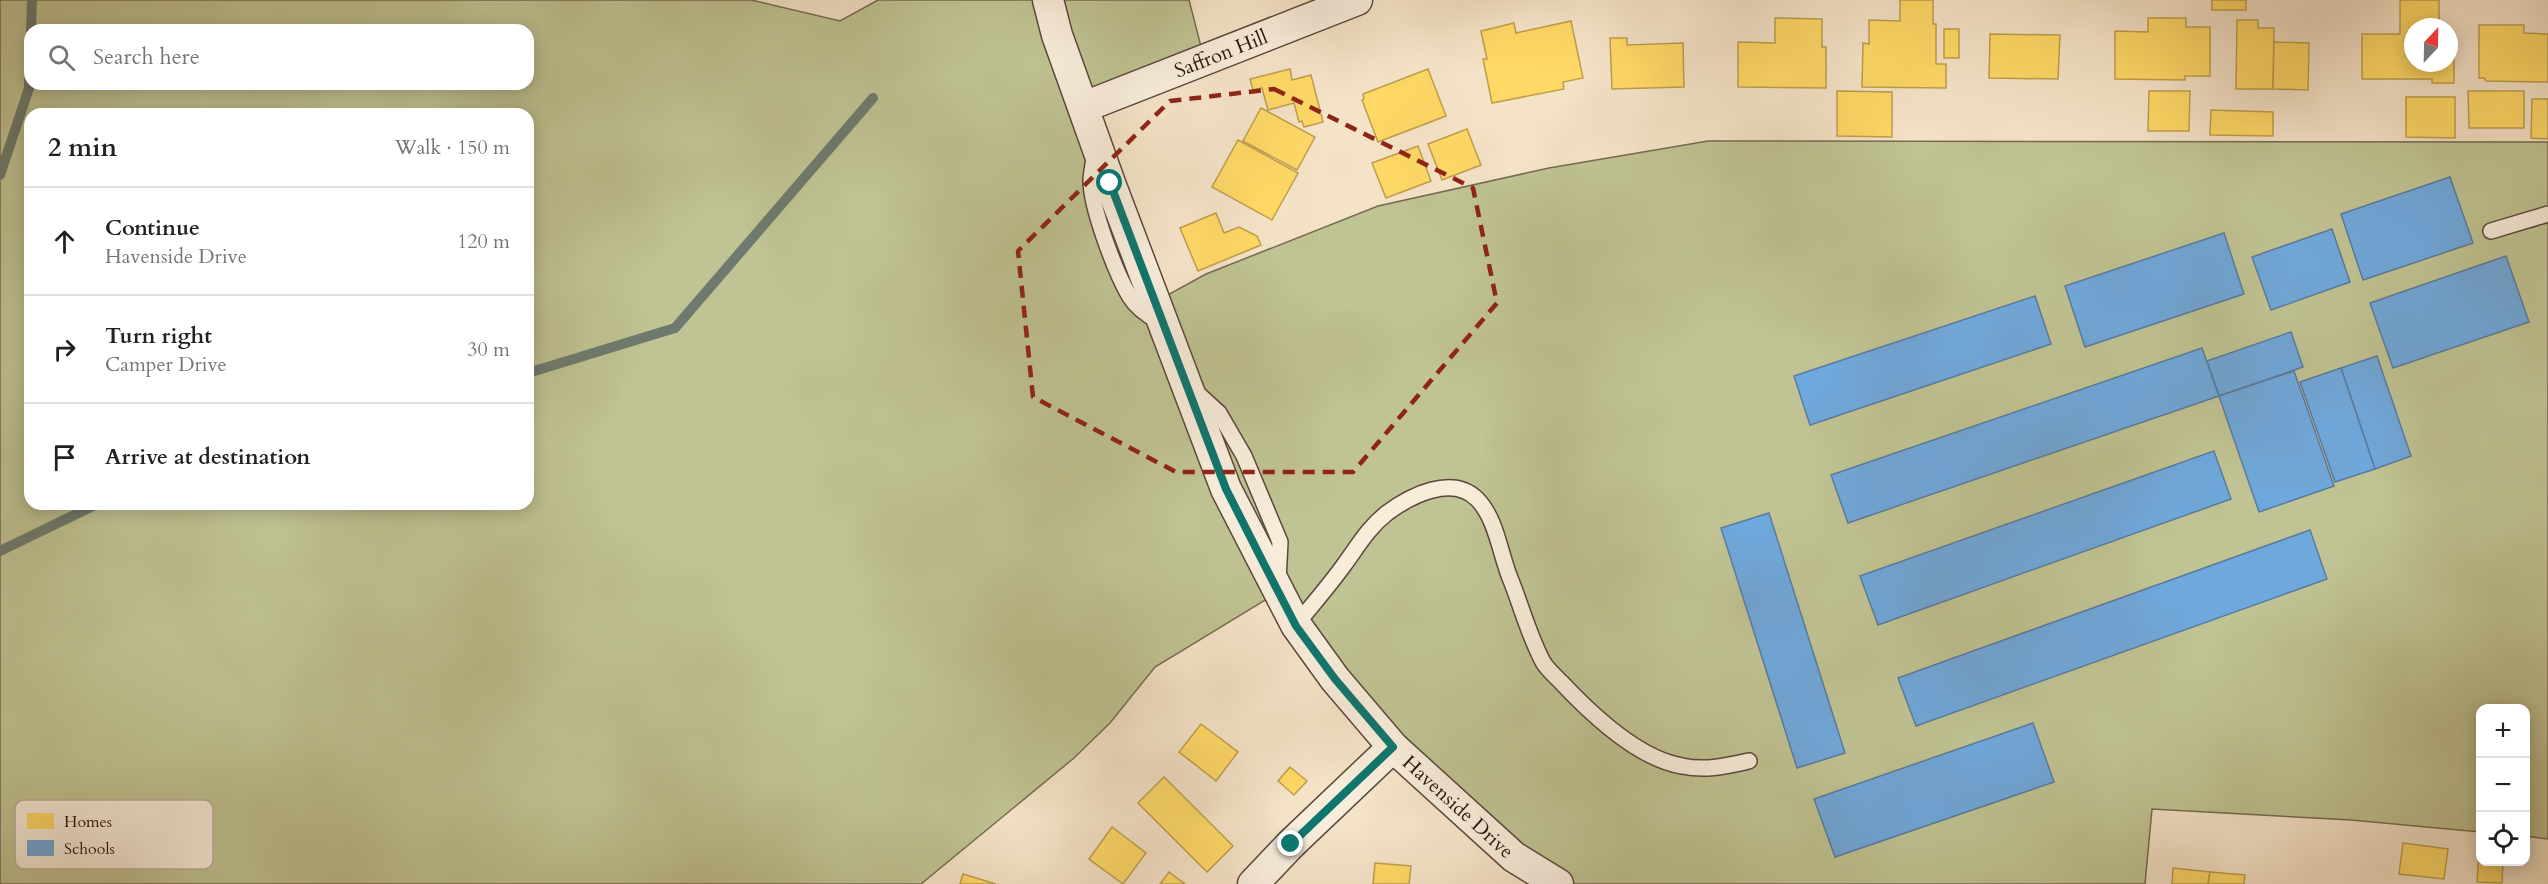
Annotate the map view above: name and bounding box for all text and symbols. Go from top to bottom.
north arrow [2404,18,2458,72]
street label: Saffron Hill [1170,23,1271,84]
search box [24,24,534,90]
icon: search [45,41,78,74]
text: Search here [93,42,200,72]
text: 2 min [48,130,117,165]
text: Walk · 150 m [395,134,510,161]
route start [1096,169,1122,195]
text: Continue [105,213,200,243]
icon: ahead [48,225,81,258]
text: 120 m [457,228,510,255]
text: Havenside Drive [105,243,247,270]
text: Turn right [105,321,212,351]
icon: right [48,333,81,366]
text: 30 m [467,336,510,363]
text: Camper Drive [105,351,227,378]
icon: arrive [48,441,81,474]
text: Arrive at destination [105,442,310,472]
map controls [2476,704,2530,866]
button: + [2476,704,2530,758]
street label: Havenside Drive [1397,749,1520,864]
button: − [2476,758,2530,812]
legend [15,800,213,869]
text: Homes [64,811,112,833]
button: locate [2476,812,2530,866]
route end [1277,830,1303,856]
text: Schools [64,838,115,860]

